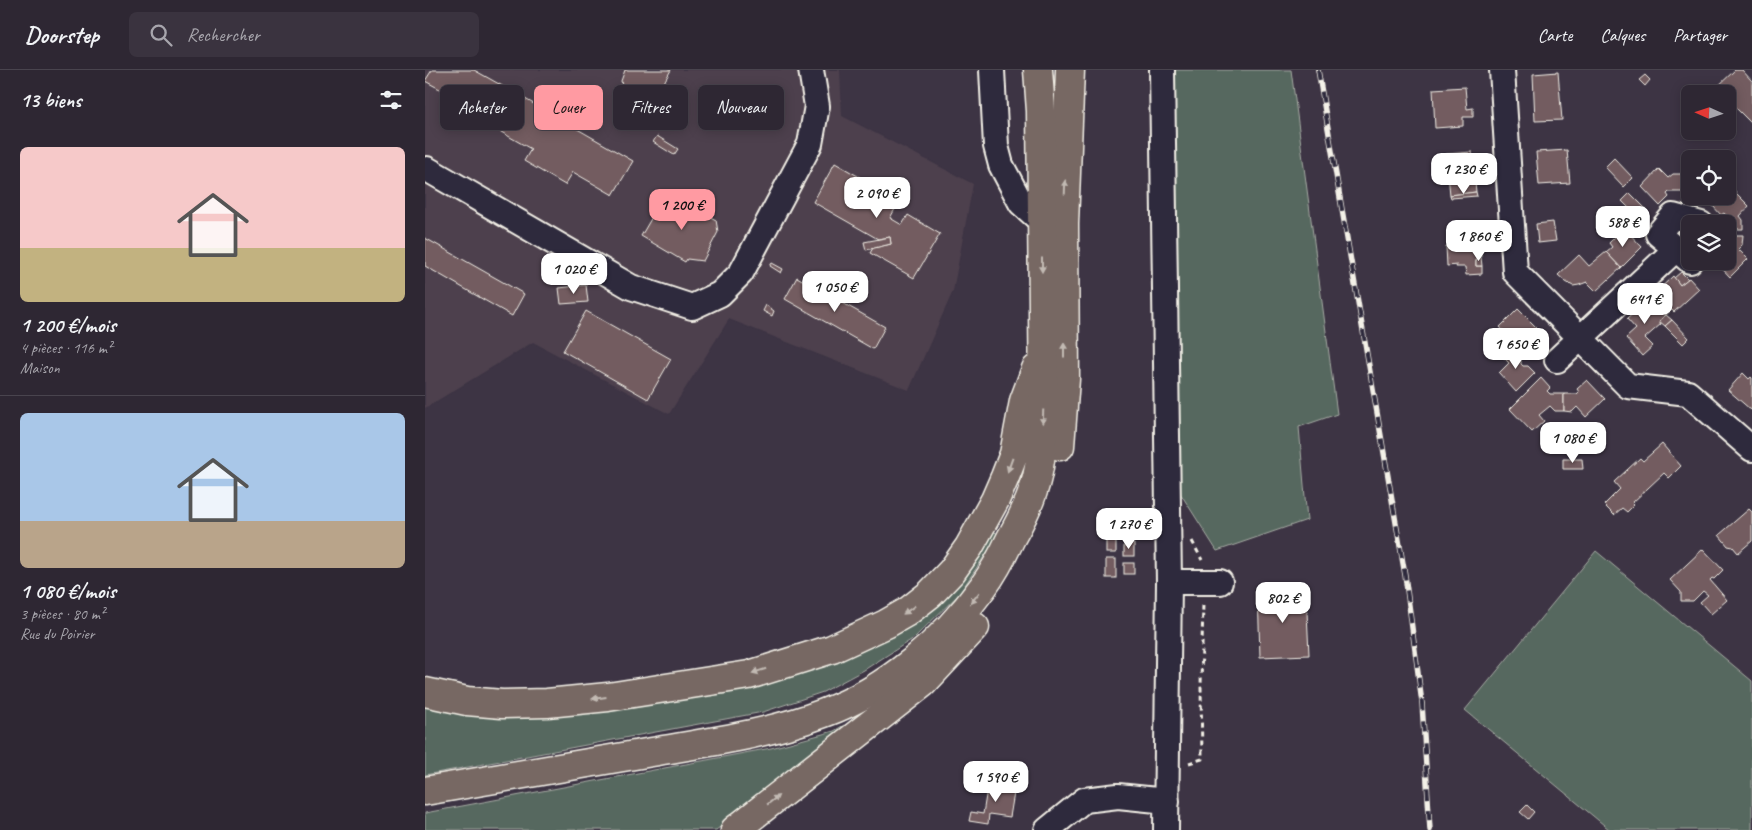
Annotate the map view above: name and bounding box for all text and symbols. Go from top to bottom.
search box [129,12,479,57]
text: Doorstep [25,20,99,50]
icon: search [147,21,175,49]
text: Rechercher [187,23,260,47]
text: Carte [1538,24,1572,46]
text: Calques [1600,24,1645,46]
text: Partager [1673,24,1727,46]
chip: Acheter [440,85,524,130]
chip: Louer [534,85,603,130]
chip: Filtres [613,85,688,130]
chip: Nouveau [698,85,784,130]
north arrow [1681,85,1736,140]
map controls [1681,85,1736,270]
icon: filters [377,86,405,114]
text: 13 biens [20,87,81,113]
button: locate [1681,150,1736,205]
pin: 1 230 € [1418,152,1510,195]
text: 1 230 € [1442,159,1486,179]
pin: 2 090 € [831,176,923,219]
one-way arrow [1062,179,1070,195]
icon: home [168,180,258,270]
text: 2 090 € [855,183,899,203]
pin: 1 200 € [636,189,728,231]
text: 1 200 € [660,195,704,215]
pin: 588 € [1588,206,1658,248]
text: 588 € [1607,212,1639,232]
button: layers [1681,215,1736,270]
pin: 1 860 € [1433,220,1525,262]
text: 1 860 € [1457,226,1501,246]
pin: 1 020 € [528,252,620,295]
one-way arrow [1038,257,1046,273]
text: 1 020 € [552,259,596,279]
pin: 1 050 € [789,270,881,313]
text: 1 050 € [813,277,857,297]
pin: 641 € [1610,282,1680,325]
text: 641 € [1628,289,1662,309]
text: 1 200 €/mois [20,312,116,338]
pin: 1 650 € [1470,328,1562,370]
text: 1 650 € [1494,334,1538,354]
text: 4 pièces · 116 m² [20,338,112,358]
one-way arrow [1060,342,1068,358]
text: Maison [20,358,60,378]
one-way arrow [1039,409,1047,425]
pin: 1 080 € [1527,422,1619,464]
text: 1 080 € [1551,428,1595,448]
icon: home [168,445,258,535]
one-way arrow [1006,458,1014,473]
pin: 1 270 € [1083,508,1175,550]
text: 1 270 € [1107,514,1151,534]
text: 1 080 €/mois [20,578,116,604]
pin: 802 € [1248,582,1318,624]
text: 802 € [1267,588,1299,608]
one-way arrow [969,591,980,604]
text: 3 pièces · 80 m² [20,604,105,624]
one-way arrow [902,605,916,615]
text: Rue du Poirier [20,624,94,644]
one-way arrow [751,668,766,676]
one-way arrow [591,694,607,702]
pin: 1 590 € [950,760,1042,803]
text: 1 590 € [974,767,1018,787]
one-way arrow [767,795,780,805]

